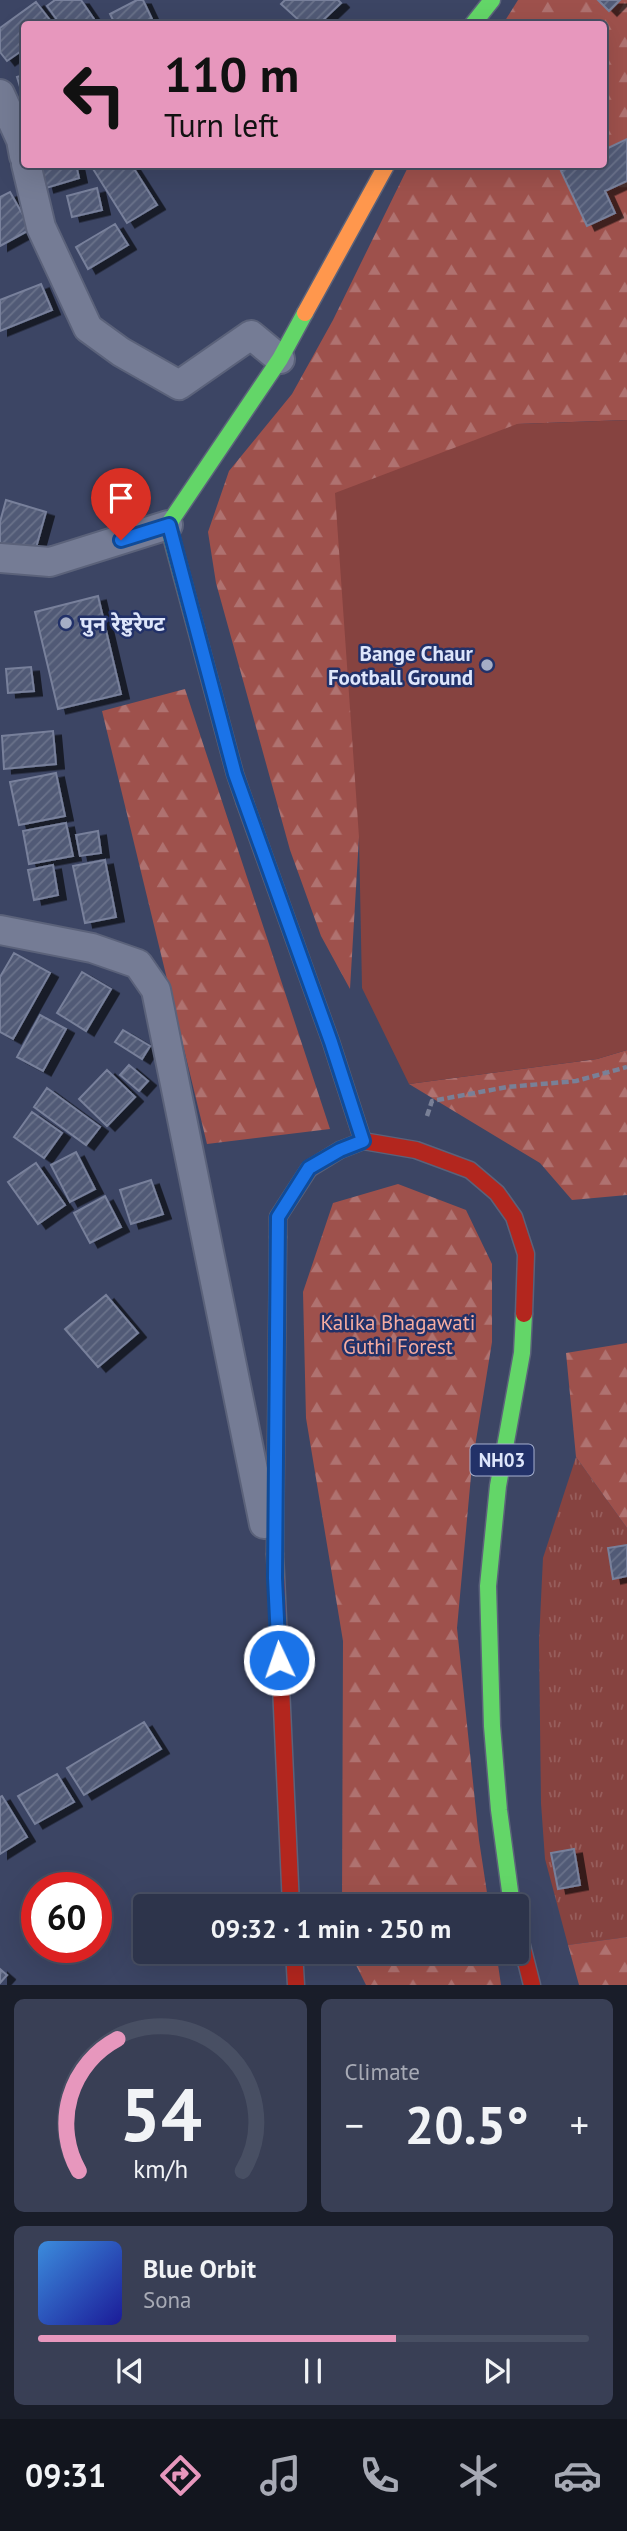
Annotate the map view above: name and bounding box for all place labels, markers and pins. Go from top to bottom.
pin [91,468,151,540]
place label: पुन रेष्टुरेण्ट [80,610,166,637]
marker: पुन रेष्टुरेण्ट [58,615,74,631]
place label: Bange Chaur Football Ground [328,640,474,691]
marker: Bange Chaur Football Ground [479,657,495,673]

